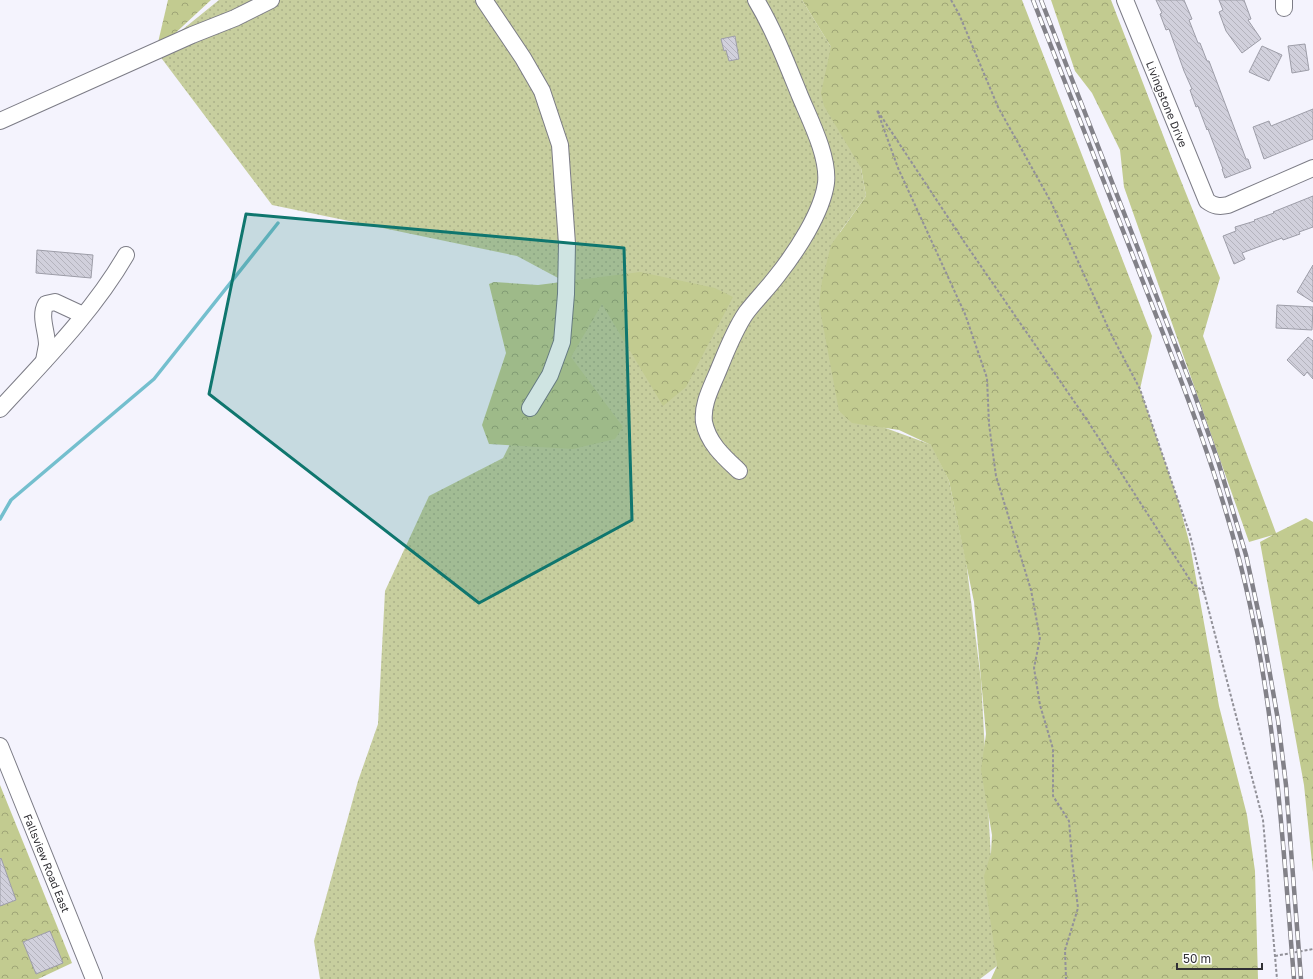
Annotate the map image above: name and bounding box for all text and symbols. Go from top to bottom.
street label: Livingstone Drive [1144,59,1190,149]
street label: Fallsview Road East [21,812,73,914]
scale bar [1177,945,1262,971]
text: 50 m [1183,951,1211,966]

